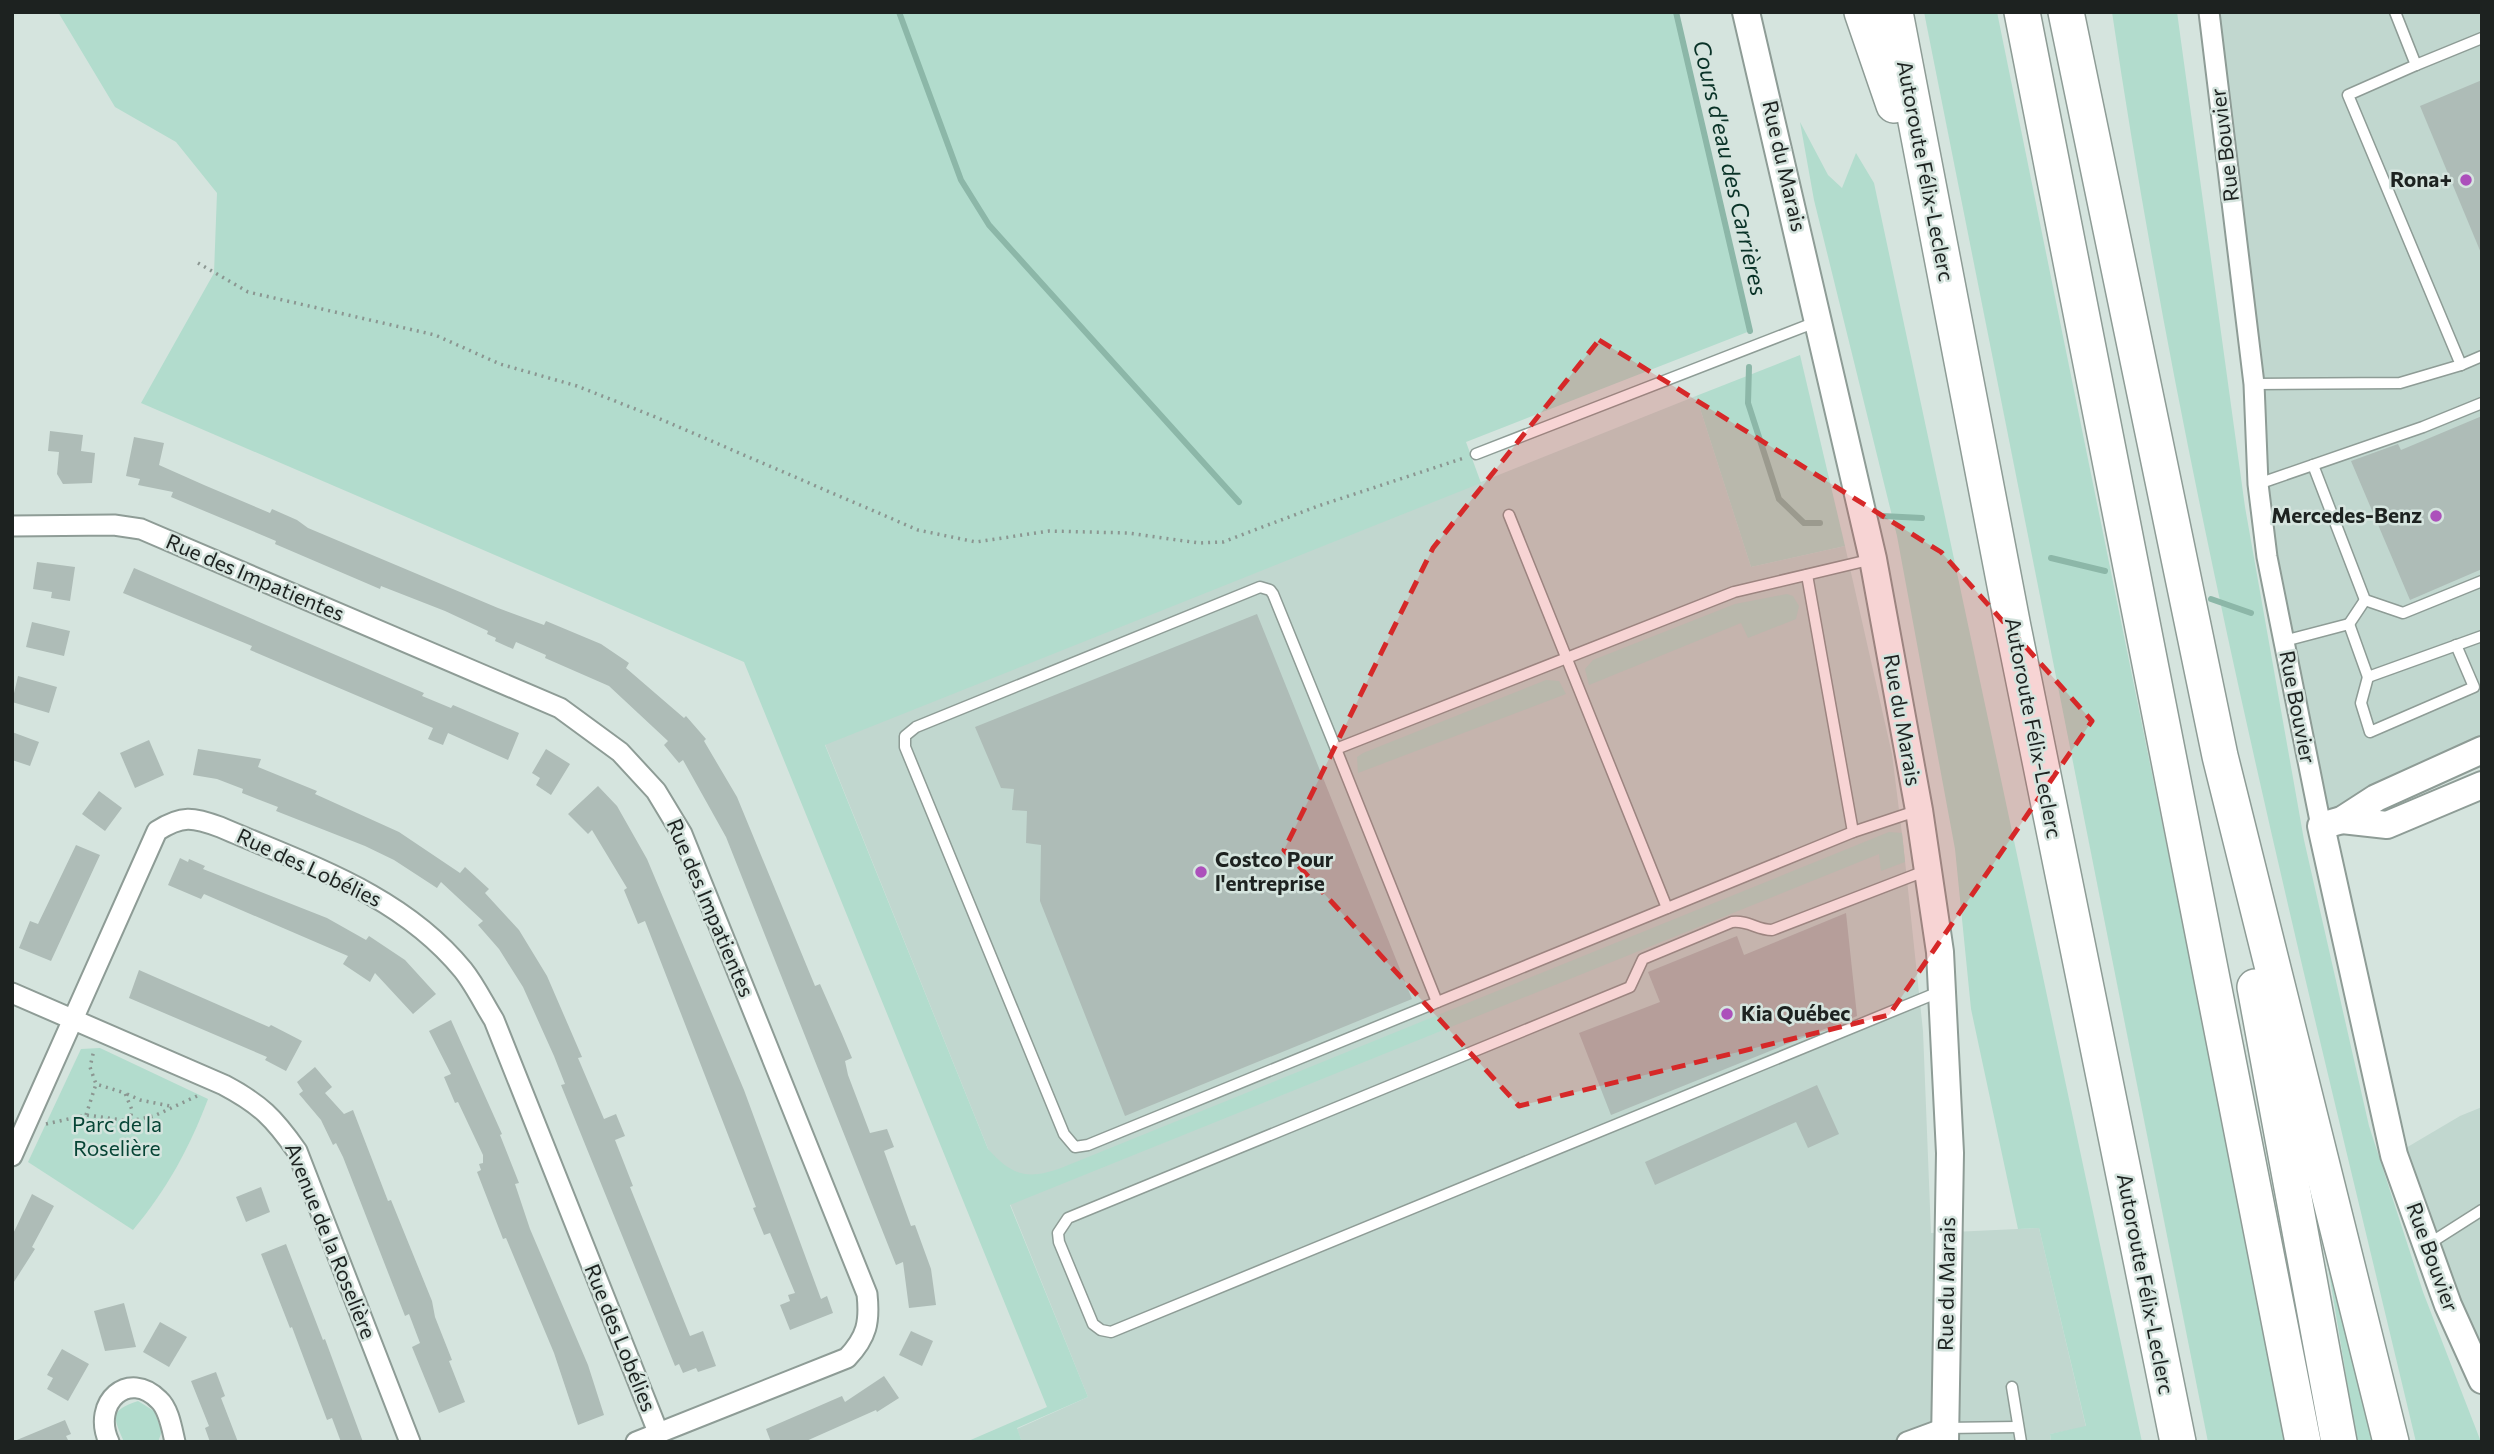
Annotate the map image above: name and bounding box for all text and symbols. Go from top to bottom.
water label: Cours d'eau des Carrières [1688,37,1774,298]
street label: Autoroute Félix-Leclerc [1893,58,1960,283]
street label: Rue Bouvier [2204,87,2243,203]
street label: Rue du Marais [1758,98,1813,234]
place label: Rona+ [2390,166,2452,191]
marker: Rona+ [2458,172,2474,188]
place label: Mercedes-Benz [2271,502,2422,527]
marker: Mercedes-Benz [2428,508,2444,524]
street label: Rue des Impatientes [163,528,349,626]
street label: Autoroute Félix-Leclerc [2001,615,2068,840]
street label: Rue Bouvier [2275,648,2322,765]
street label: Rue du Marais [1880,652,1927,788]
street label: Rue des Impatientes [662,814,760,1000]
street label: Rue des Lobélies [233,822,386,911]
place label: Costco Pour l'entreprise [1215,846,1334,895]
marker: Costco Pour l'entreprise [1193,864,1209,880]
place label: Kia Québec [1741,1000,1850,1025]
marker: Kia Québec [1719,1006,1735,1022]
park label: Parc de la Roselière [72,1111,162,1160]
street label: Avenue de la Roselière [281,1139,382,1342]
street label: Autoroute Félix-Leclerc [2113,1171,2180,1396]
street label: Rue Bouvier [2402,1199,2465,1314]
street label: Rue du Marais [1932,1217,1959,1351]
street label: Rue des Lobélies [580,1260,662,1415]

